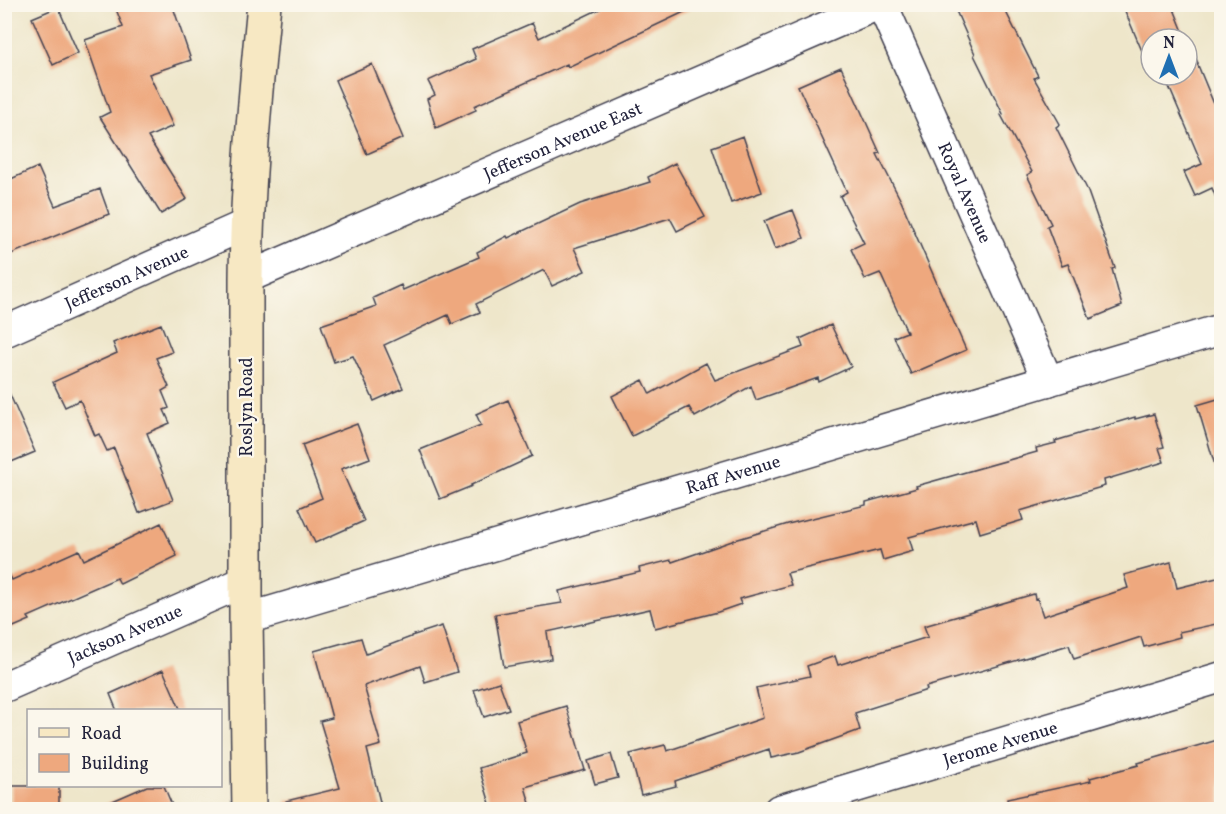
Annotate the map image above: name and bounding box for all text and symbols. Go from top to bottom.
north arrow [1139,27,1199,87]
text: N [1163,33,1175,55]
street label: Jefferson Avenue East [480,97,646,188]
street label: Royal Avenue [930,139,997,248]
street label: Jefferson Avenue [61,240,193,317]
street label: Roslyn Road [235,357,260,457]
street label: Raff Avenue [683,450,784,502]
street label: Jackson Avenue [64,599,187,672]
legend [27,709,222,787]
street label: Jerome Avenue [940,716,1061,774]
text: Road [81,722,122,747]
text: Building [81,752,149,777]

